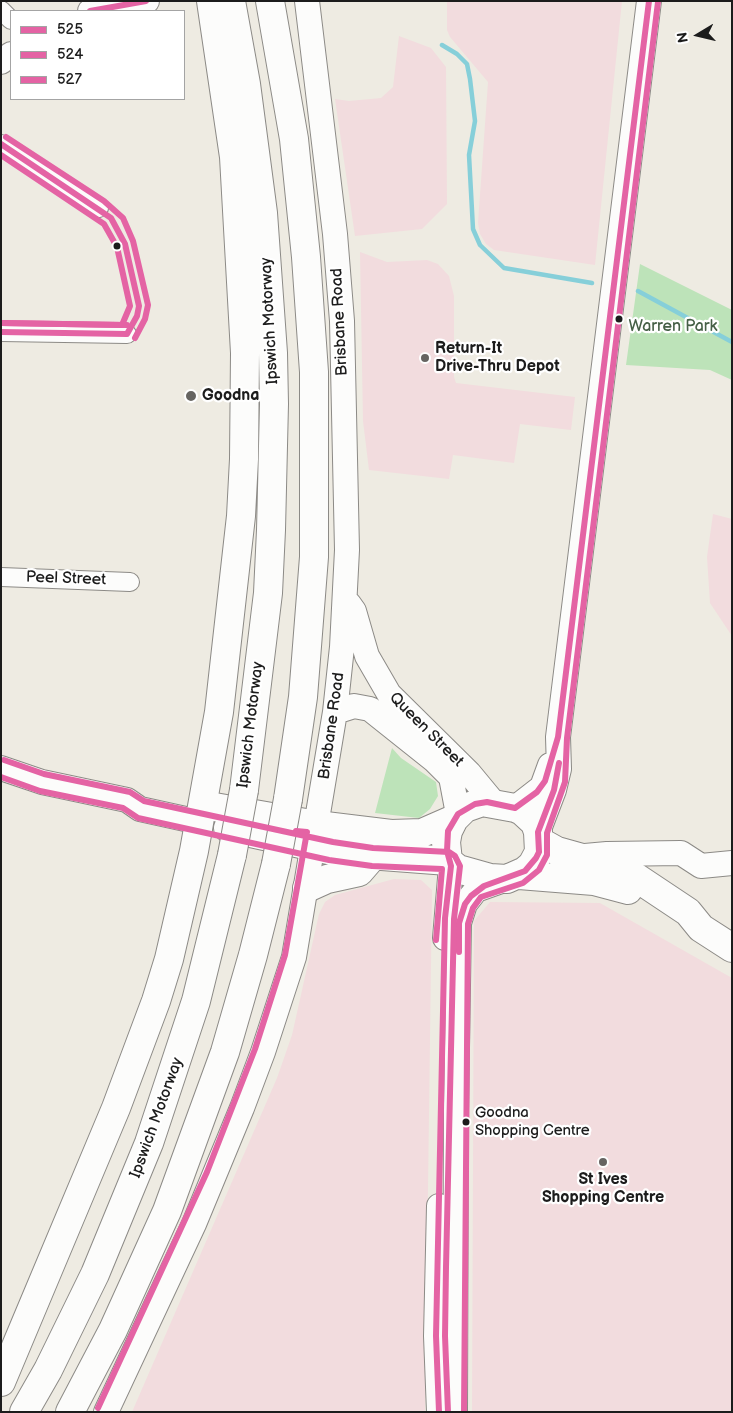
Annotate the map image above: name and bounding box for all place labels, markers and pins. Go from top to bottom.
unlabelled marker [112,241,122,251]
unlabelled marker [614,314,624,324]
place label: Return-It Drive-Thru Depot [435,339,560,377]
marker: Return-It Drive-Thru Depot [419,352,431,364]
place label: Goodna [202,386,259,406]
marker: Goodna [184,389,198,403]
place label: Goodna Shopping Centre [475,1104,590,1139]
marker: Goodna Shopping Centre [461,1117,471,1127]
marker: St Ives Shopping Centre [597,1156,609,1168]
place label: St Ives Shopping Centre [542,1170,664,1208]

